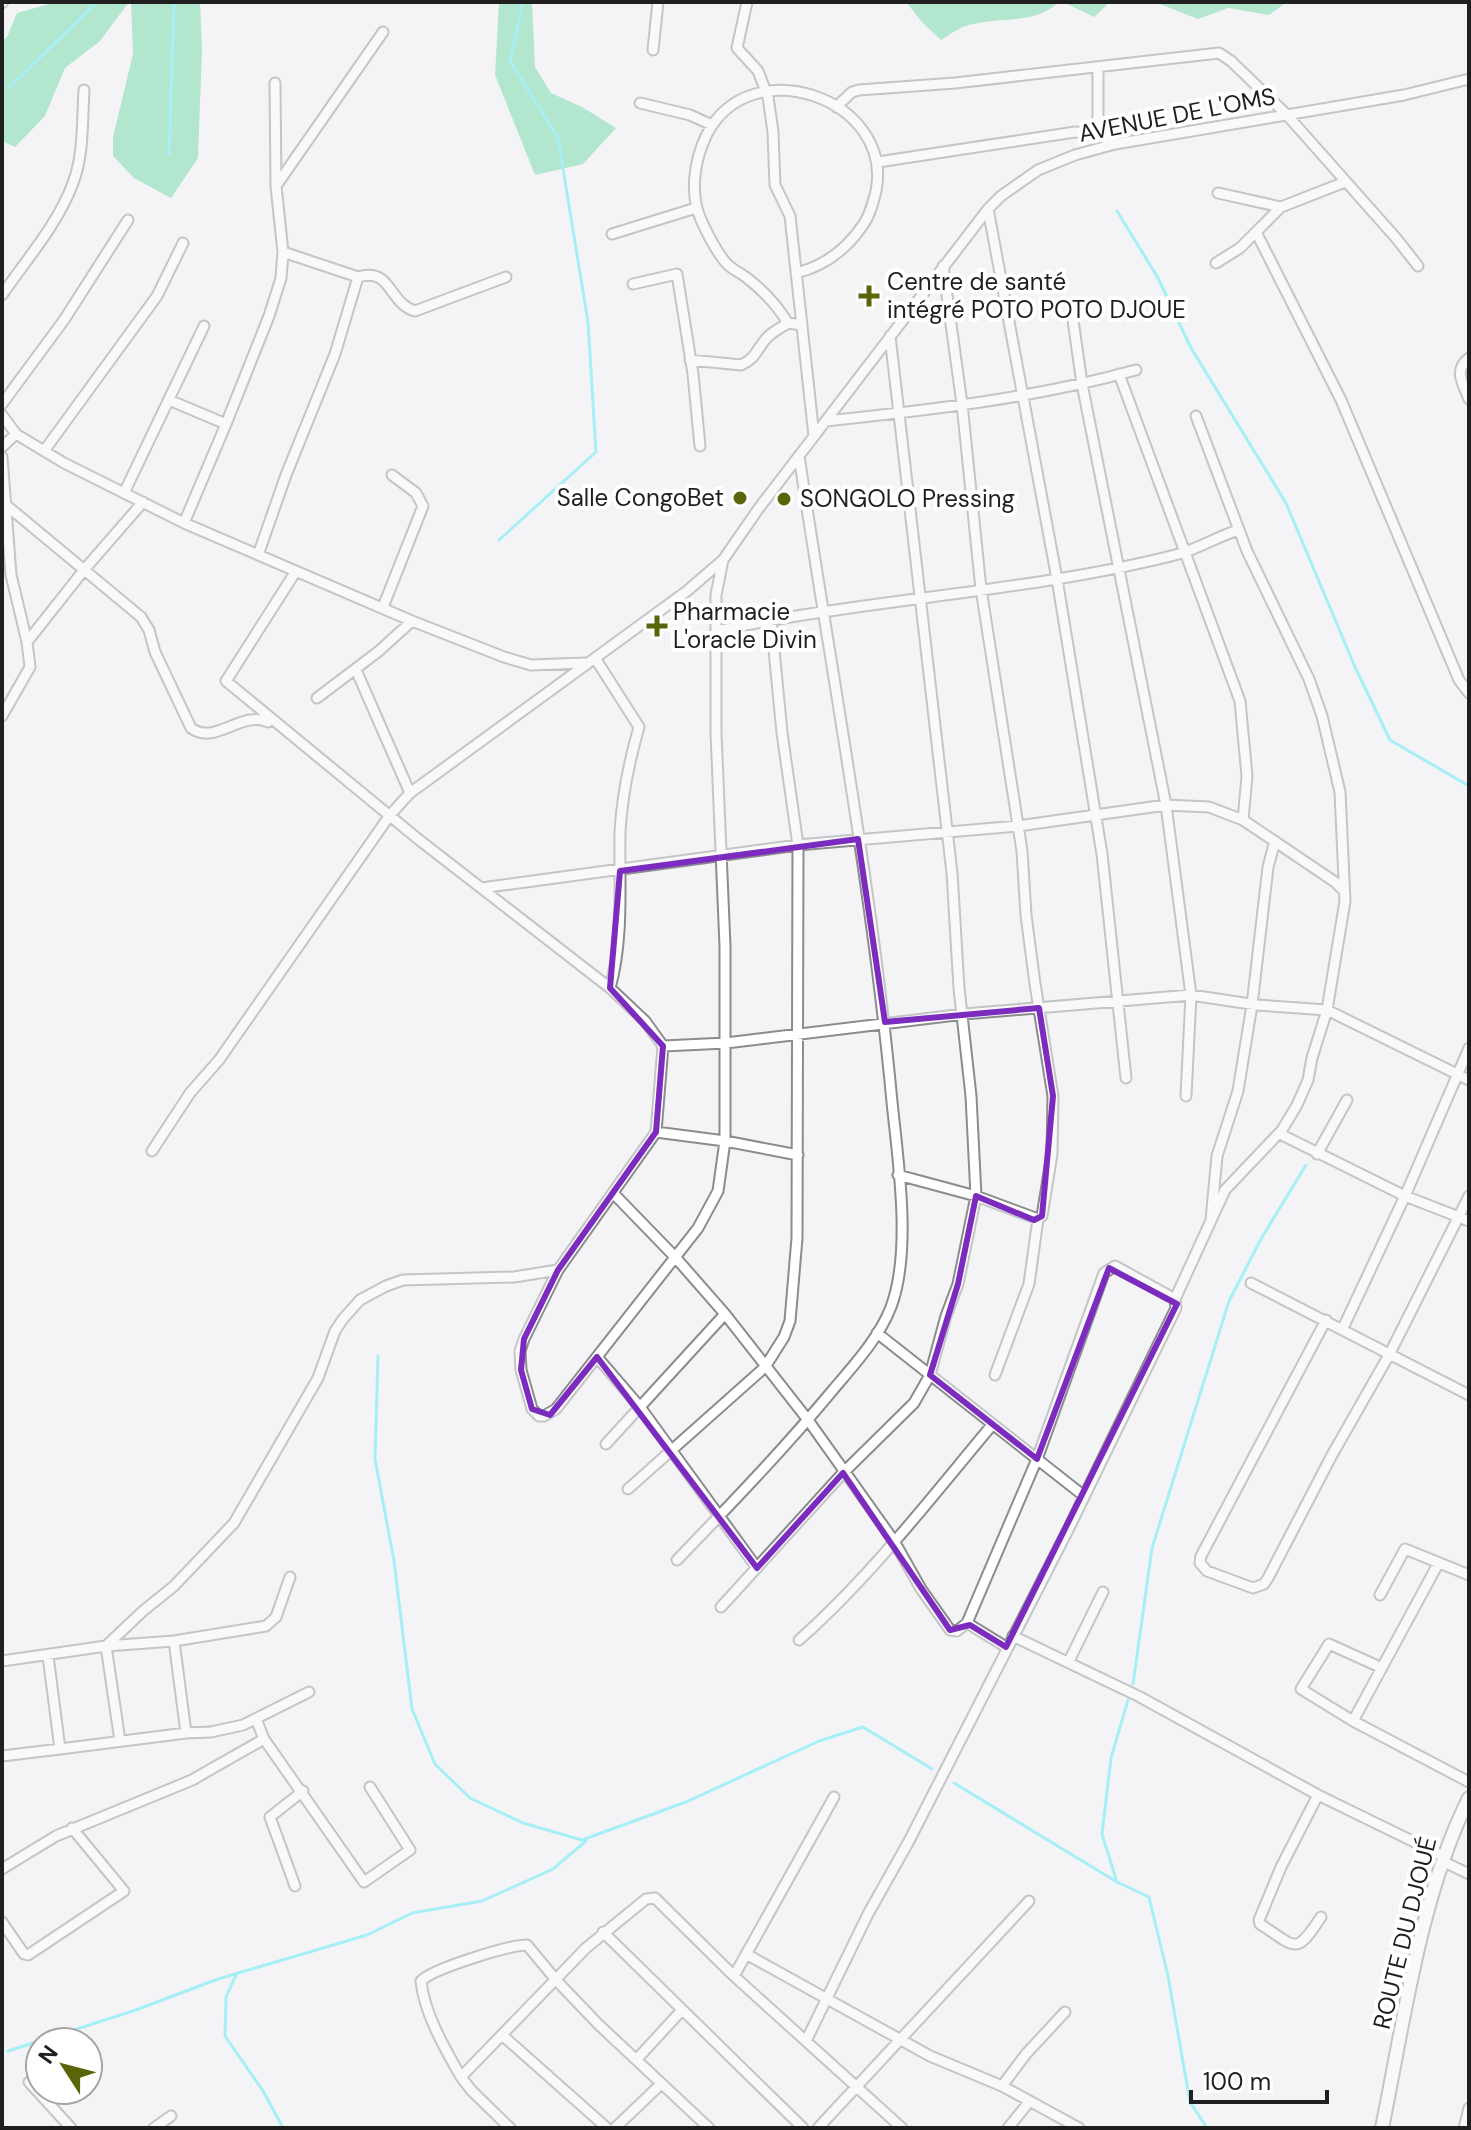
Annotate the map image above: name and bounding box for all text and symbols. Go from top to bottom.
street label: AVENUE DE L'OMS [1076,80,1278,149]
place label: Centre de santé intégré POTO POTO DJOUE [887,266,1186,325]
marker: Centre de santé intégré POTO POTO DJOUE [858,285,880,307]
place label: Salle CongoBet [557,482,724,513]
place label: SONGOLO Pressing [800,483,1015,514]
marker: Salle CongoBet [731,489,749,507]
marker: SONGOLO Pressing [775,490,793,508]
place label: Pharmacie L'oracle Divin [673,596,817,655]
marker: Pharmacie L'oracle Divin [648,617,666,635]
street label: ROUTE DU DJOUÉ [1366,1834,1443,2032]
north arrow [24,2026,104,2106]
text: N [32,2040,65,2070]
scale bar [1191,2054,1327,2104]
text: 100 m [1203,2066,1271,2097]

